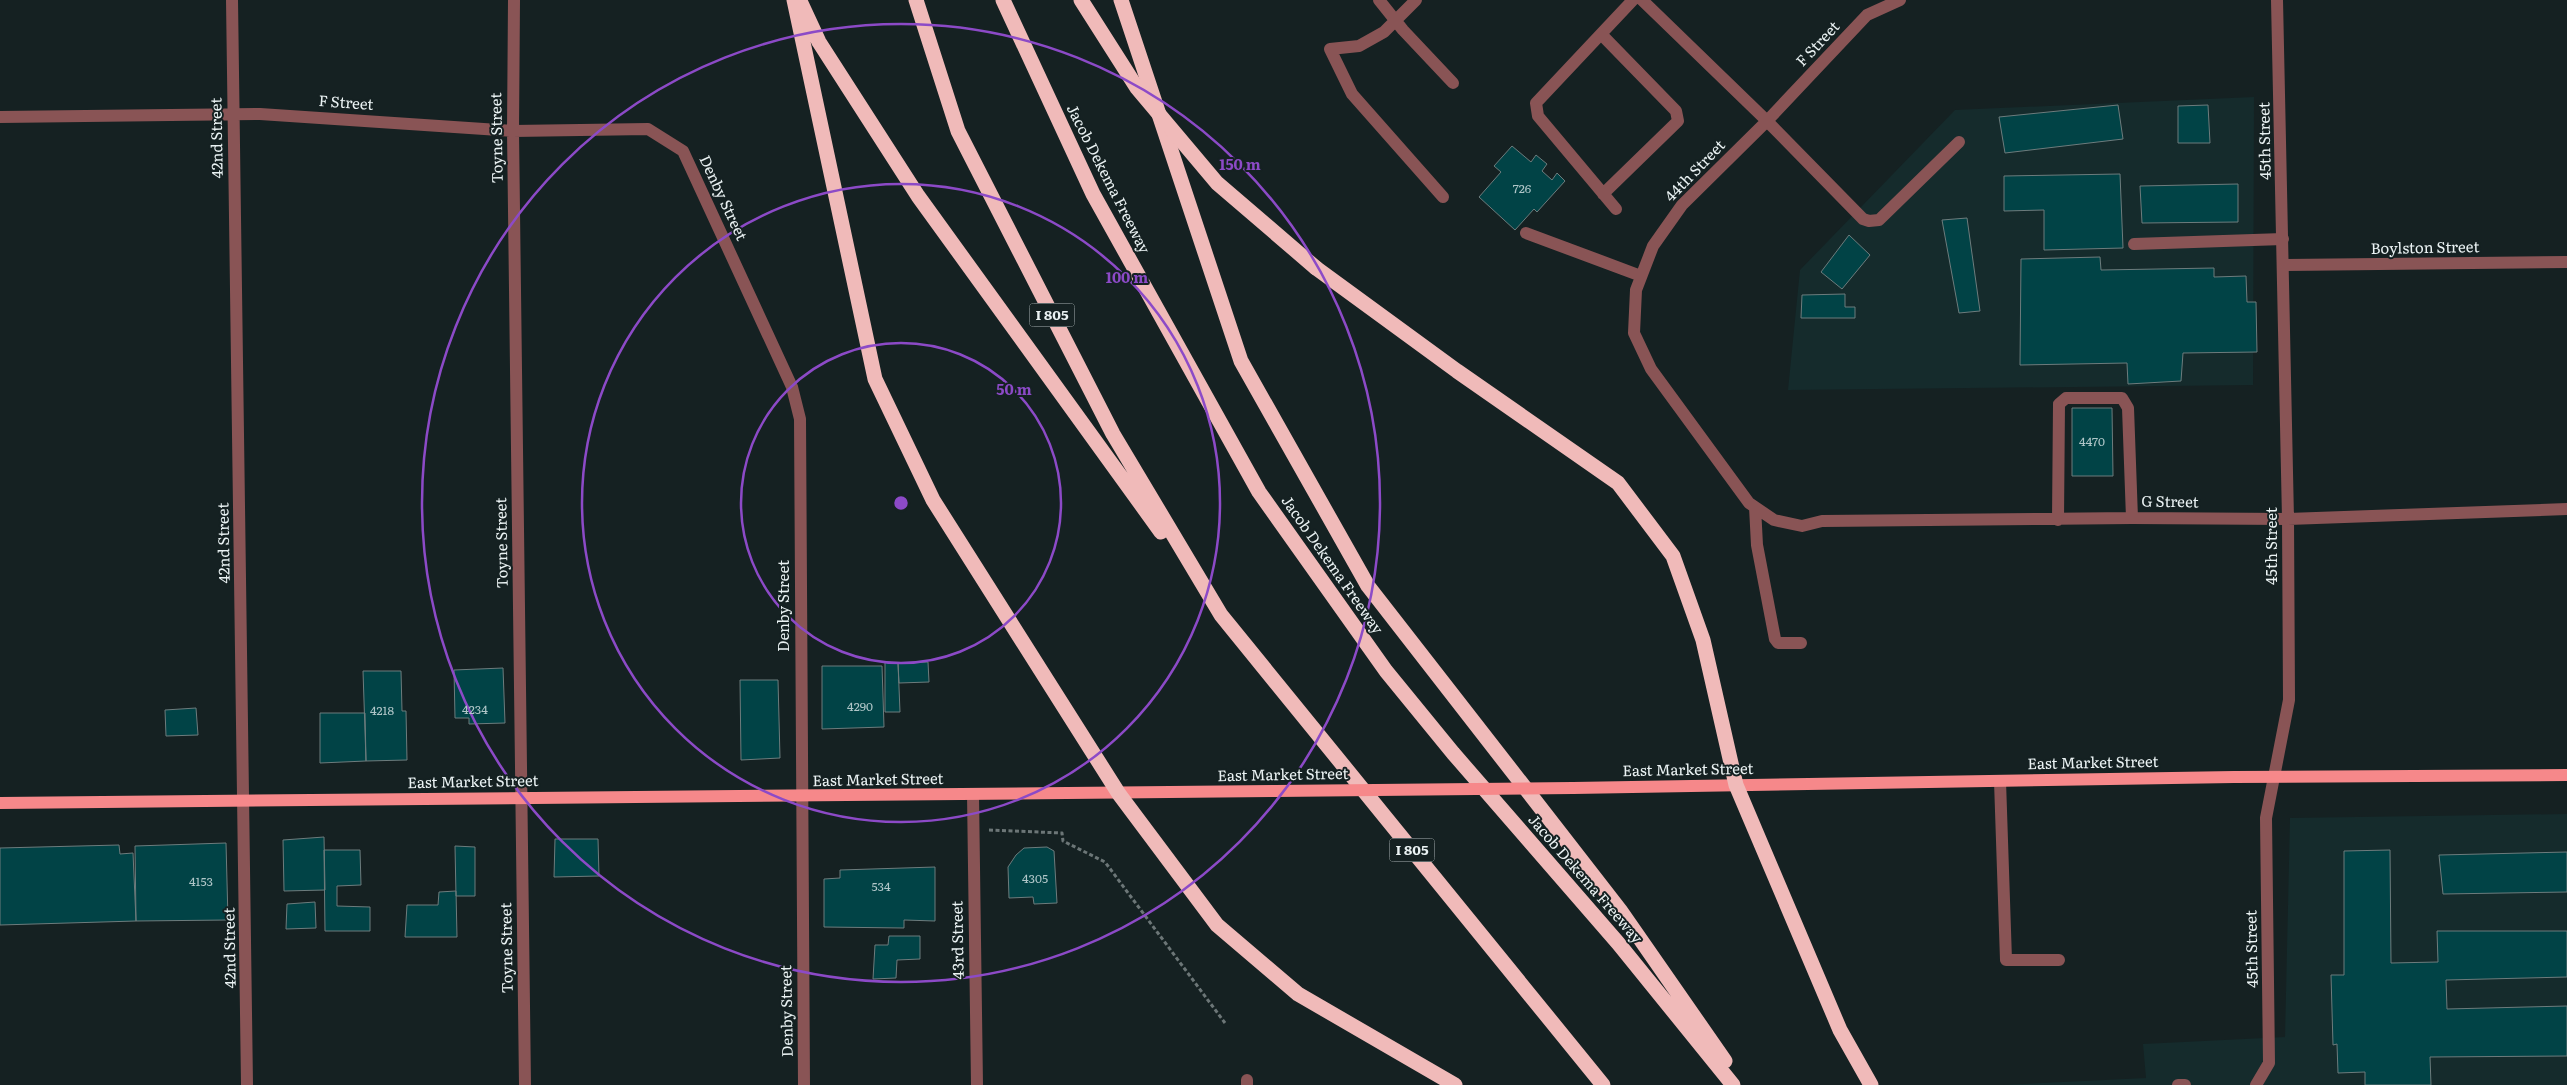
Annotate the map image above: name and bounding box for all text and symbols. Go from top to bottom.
street label: F Street [1790,15,1844,71]
street label: F Street [318,88,374,115]
street label: Toyne Street [483,92,508,184]
street label: 42nd Street [203,97,228,179]
street label: Jacob Dekema Freeway [1062,100,1157,257]
street label: 45th Street [2251,102,2276,180]
street label: 44th Street [1658,134,1729,206]
street label: Denby Street [694,151,754,244]
text: 150 m [1219,152,1261,175]
house number: 726 [1513,179,1532,197]
street label: Boylston Street [2370,234,2480,259]
text: 100 m [1106,265,1148,288]
road number: I 805 [1030,304,1074,326]
text: 50 m [996,377,1032,400]
house number: 4470 [2079,432,2105,450]
street label: G Street [2141,489,2199,512]
street label: Jacob Dekema Freeway [1277,490,1390,639]
centre of rings [892,494,910,512]
street label: Toyne Street [488,497,513,589]
street label: 42nd Street [210,502,235,584]
street label: 45th Street [2259,507,2282,585]
street label: Denby Street [771,560,794,652]
house number: 4290 [847,697,873,715]
house number: 4234 [462,700,488,718]
house number: 4218 [370,701,394,719]
street label: East Market Street [2027,749,2159,774]
street label: East Market Street [1622,756,1754,781]
street label: East Market Street [1217,761,1349,786]
street label: East Market Street [812,766,944,791]
street label: East Market Street [407,768,539,793]
street label: Jacob Dekema Freeway [1523,808,1649,948]
road number: I 805 [1390,838,1434,862]
house number: 4305 [1022,869,1048,887]
house number: 4153 [189,872,213,890]
house number: 534 [871,877,891,895]
street label: 43rd Street [944,901,969,979]
street label: Toyne Street [493,902,518,994]
street label: 42nd Street [216,907,241,989]
street label: 45th Street [2238,910,2263,988]
street label: Denby Street [773,965,798,1057]

